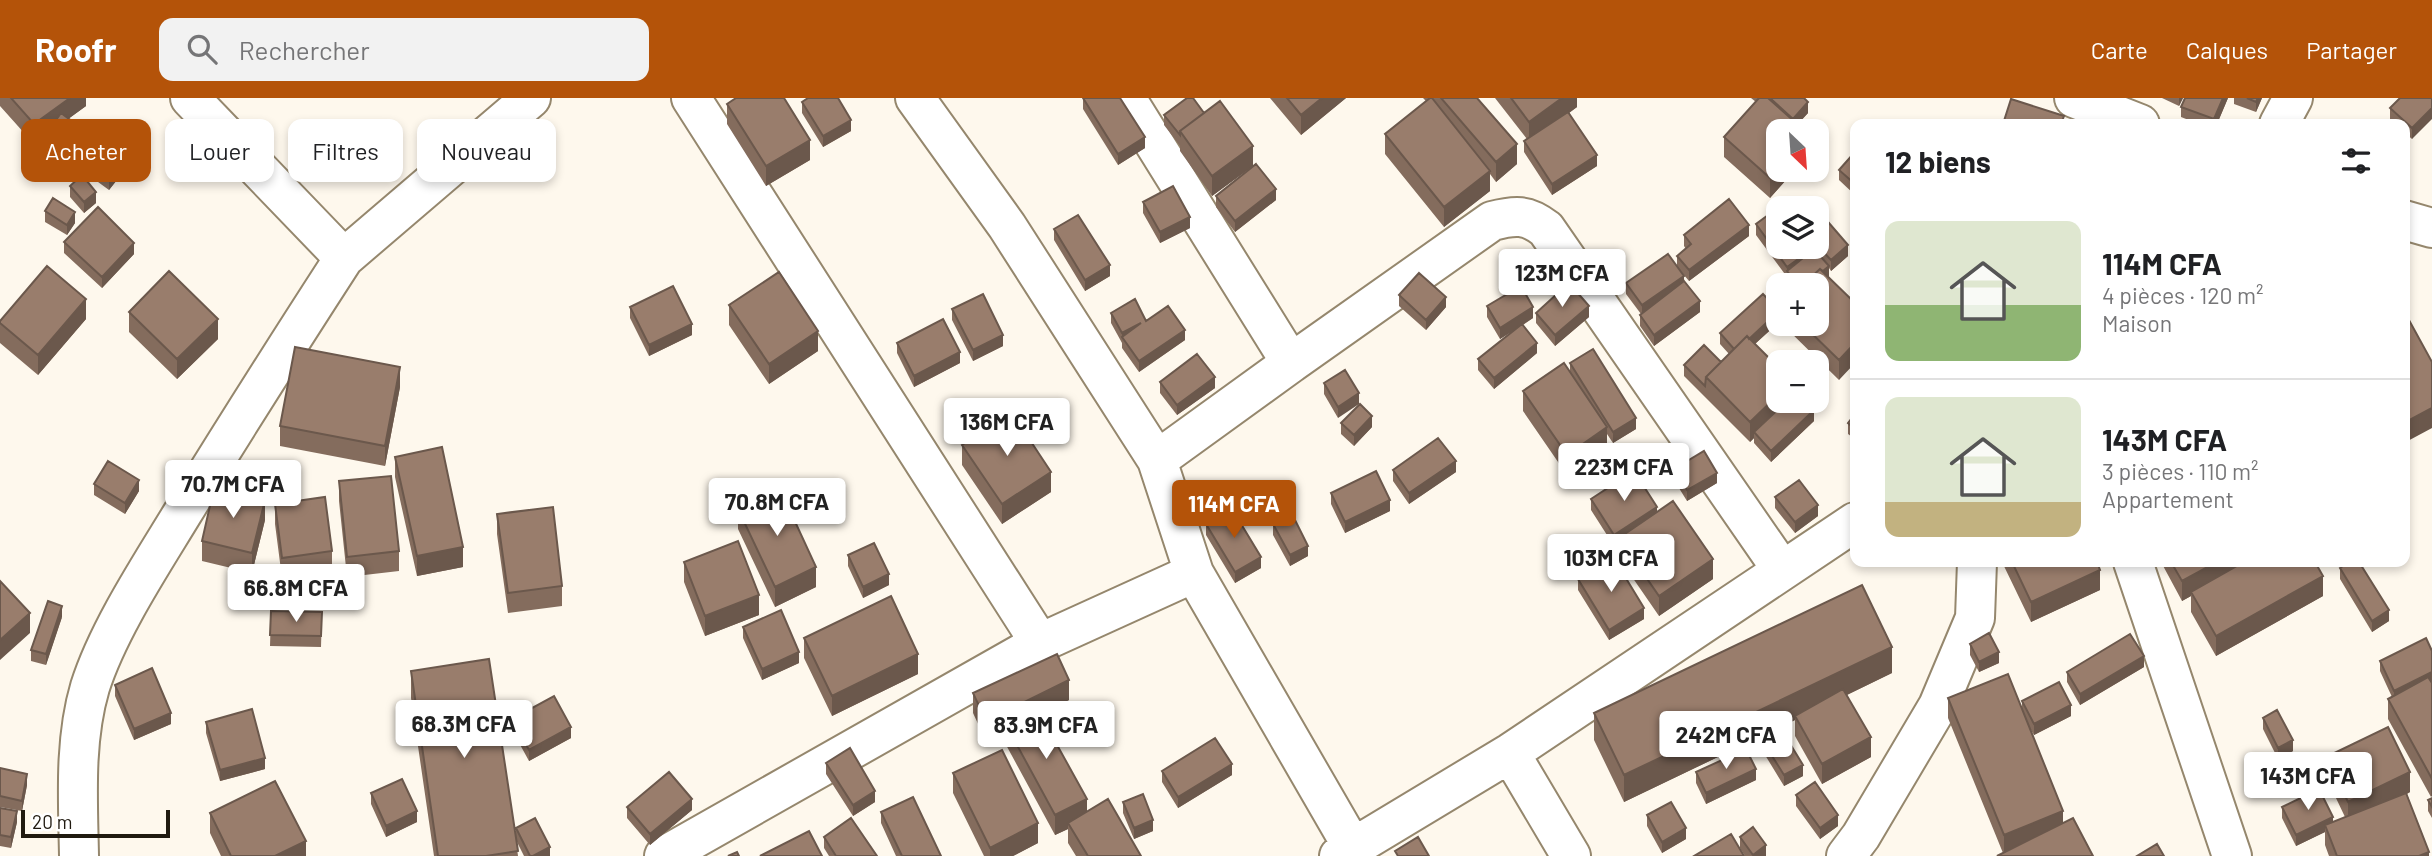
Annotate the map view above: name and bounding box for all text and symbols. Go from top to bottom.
search box [159,18,649,81]
text: Roofr [35,29,117,69]
icon: search [183,30,221,68]
text: Rechercher [239,34,370,65]
text: Carte [2091,35,2148,64]
text: Calques [2186,35,2268,64]
text: Partager [2306,35,2397,64]
chip: Acheter [21,119,151,182]
chip: Louer [165,119,274,182]
chip: Filtres [288,119,403,182]
chip: Nouveau [417,119,556,182]
north arrow [1766,119,1829,182]
map controls [1766,119,1829,413]
icon: filters [2337,142,2375,180]
text: 12 biens [1885,143,1991,179]
button: layers [1766,196,1829,259]
text: 114M CFA [2102,245,2222,281]
icon: home [1941,249,2025,333]
pin: 123M CFA [1490,250,1634,309]
text: 123M CFA [1515,258,1609,286]
button: + [1766,273,1829,336]
text: 4 pièces · 120 m² [2102,281,2264,309]
text: Maison [2102,309,2172,337]
button: − [1766,350,1829,413]
pin: 136M CFA [935,398,1079,458]
text: 136M CFA [960,407,1054,435]
text: 143M CFA [2102,421,2227,457]
icon: home [1941,425,2025,509]
pin: 223M CFA [1552,444,1696,503]
text: 223M CFA [1574,452,1674,480]
text: 3 pièces · 110 m² [2102,457,2259,485]
pin: 70.7M CFA [153,460,313,520]
text: 70.7M CFA [181,469,285,497]
pin: 70.8M CFA [697,478,857,538]
pin: 114M CFA [1162,480,1306,540]
text: Appartement [2102,485,2234,513]
text: 70.8M CFA [725,487,829,515]
text: 114M CFA [1188,489,1280,517]
pin: 103M CFA [1539,534,1683,594]
text: 103M CFA [1563,543,1659,571]
pin: 66.8M CFA [216,564,376,624]
text: 66.8M CFA [244,573,348,601]
pin: 68.3M CFA [384,700,544,760]
pin: 83.9M CFA [966,702,1126,761]
text: 68.3M CFA [412,709,516,737]
text: 83.9M CFA [994,710,1098,738]
pin: 242M CFA [1654,712,1798,771]
text: 242M CFA [1675,720,1777,748]
pin: 143M CFA [2236,752,2380,812]
text: 143M CFA [2260,761,2356,789]
scale bar [21,807,170,839]
text: 20 m [32,810,72,833]

